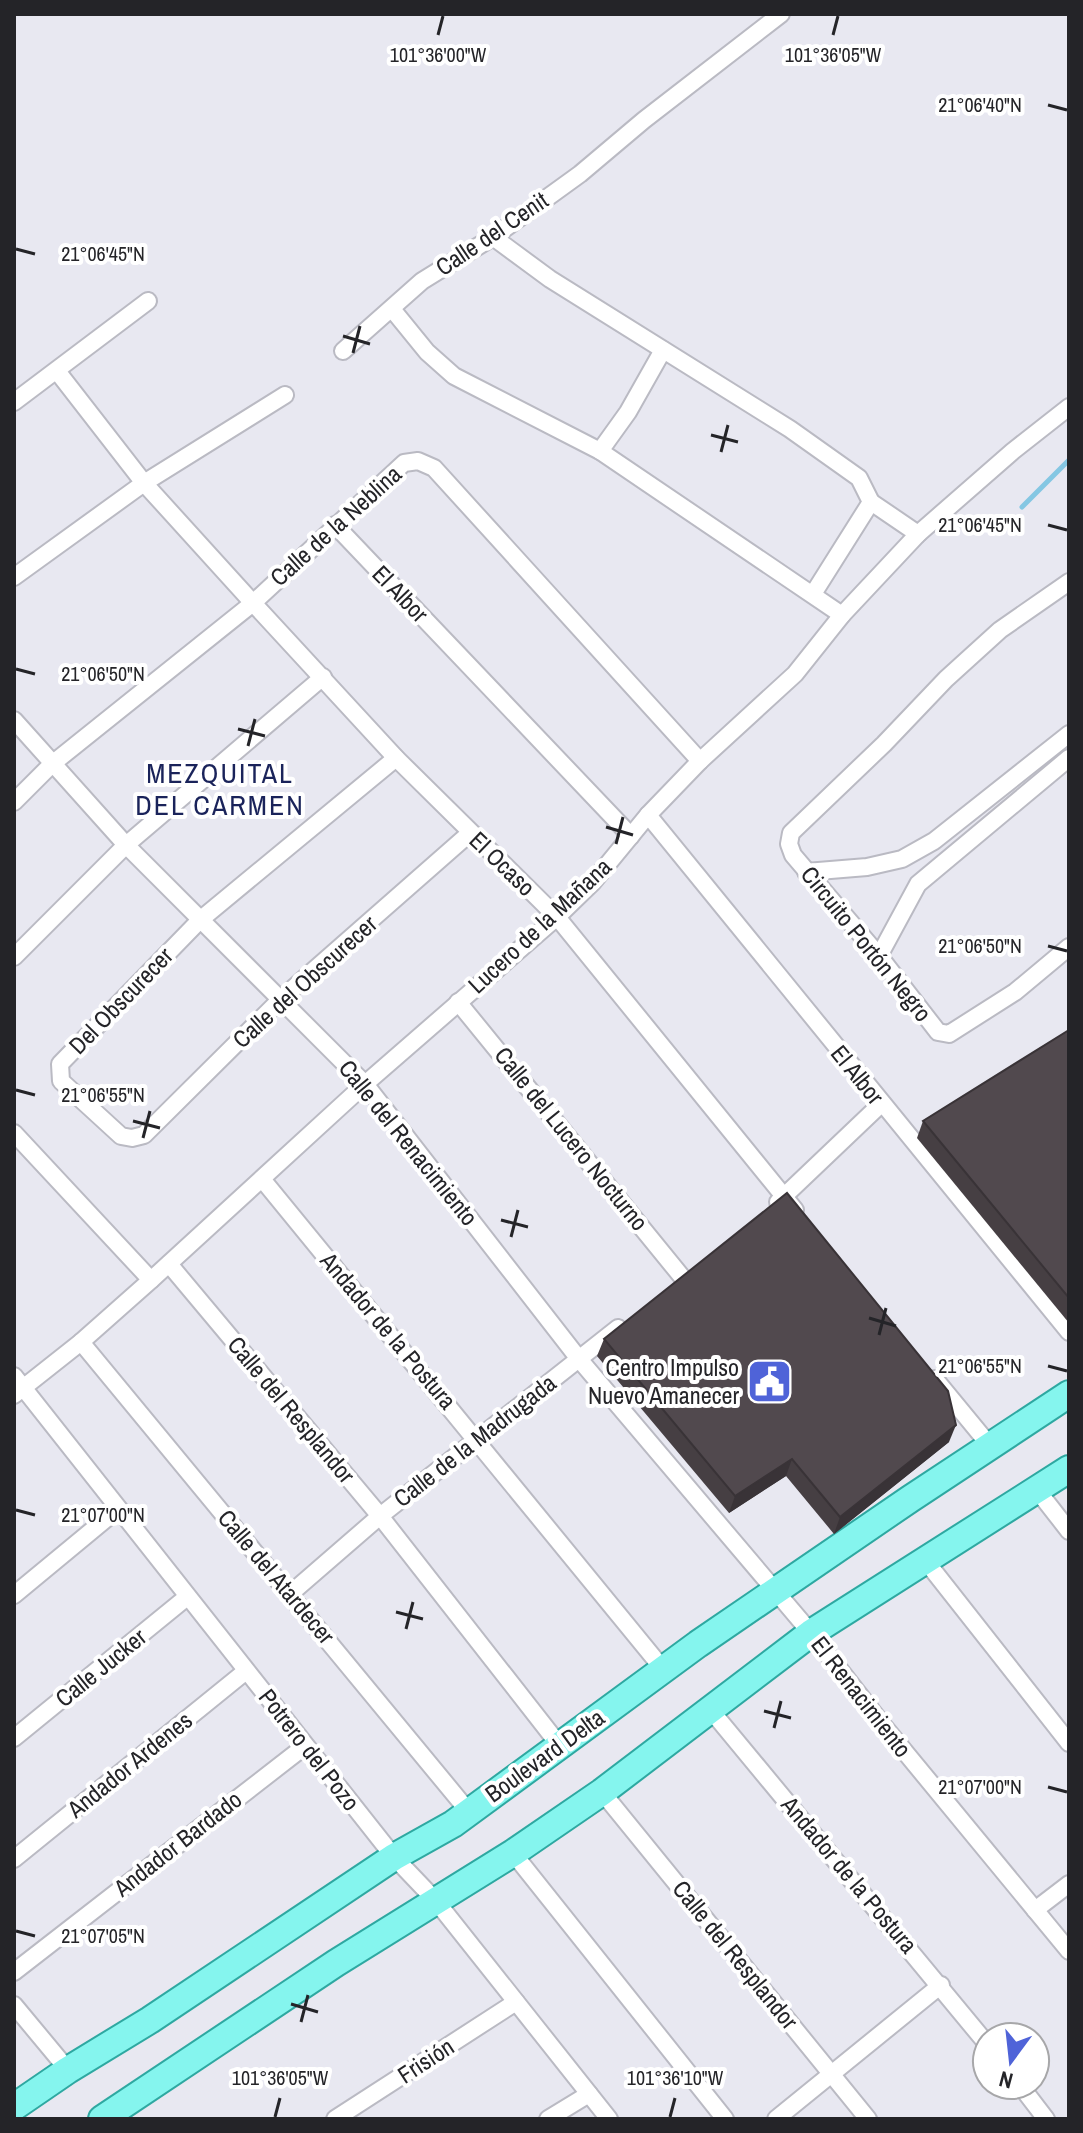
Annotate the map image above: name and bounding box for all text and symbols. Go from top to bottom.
text: 101°36'00"W [390,41,487,68]
text: 101°36'05"W [785,41,882,68]
text: 21°06'40"N [938,91,1022,118]
street label: Calle del Cenit [429,184,554,283]
text: 21°06'45"N [61,240,145,267]
street label: Calle de la Neblina [263,458,408,593]
text: 21°06'45"N [938,511,1022,538]
street label: El Albor [366,558,436,629]
text: 21°06'50"N [61,660,145,687]
district label: MEZQUITAL DEL CARMEN [135,754,305,824]
street label: El Ocaso [463,824,543,903]
street label: Lucero de la Mañana [461,850,618,1000]
street label: Circuito Portón Negro [794,859,939,1028]
street label: Calle del Obscurecer [225,908,384,1055]
text: 21°06'50"N [938,932,1022,959]
street label: Del Obscurecer [61,940,180,1061]
street label: El Albor [824,1038,892,1111]
street label: Calle del Lucero Nocturno [488,1040,656,1237]
street label: Calle del Renacimiento [332,1053,486,1232]
text: 21°06'55"N [61,1081,145,1108]
street label: Andador de la Postura [313,1244,464,1416]
street label: Calle del Resplandor [221,1329,363,1490]
place label: Centro Impulso Nuevo Amanecer [588,1351,739,1411]
text: 21°06'55"N [938,1352,1022,1379]
public building icon: Centro Impulso Nuevo Amanecer [746,1358,794,1406]
street label: Calle de la Madrugada [387,1367,562,1514]
text: 21°07'00"N [61,1501,145,1528]
street label: Calle del Atardecer [211,1502,343,1651]
street label: Calle Jucker [48,1620,153,1714]
street label: El Renacimiento [804,1629,919,1764]
street label: Potrero del Pozo [252,1682,368,1817]
street label: Boulevard Delta [478,1701,610,1809]
street label: Andador Ardenes [59,1704,199,1825]
text: 21°07'00"N [938,1773,1022,1800]
street label: Andador Bardado [106,1783,248,1904]
street label: Andador de la Postura [774,1788,925,1960]
street label: Calle del Resplandor [666,1873,806,2036]
text: 21°07'05"N [61,1922,145,1949]
north arrow [971,2021,1051,2101]
street label: Frisión [391,2030,460,2090]
text: 101°36'05"W [232,2064,329,2091]
text: 101°36'10"W [627,2064,724,2091]
text: N [996,2064,1016,2096]

